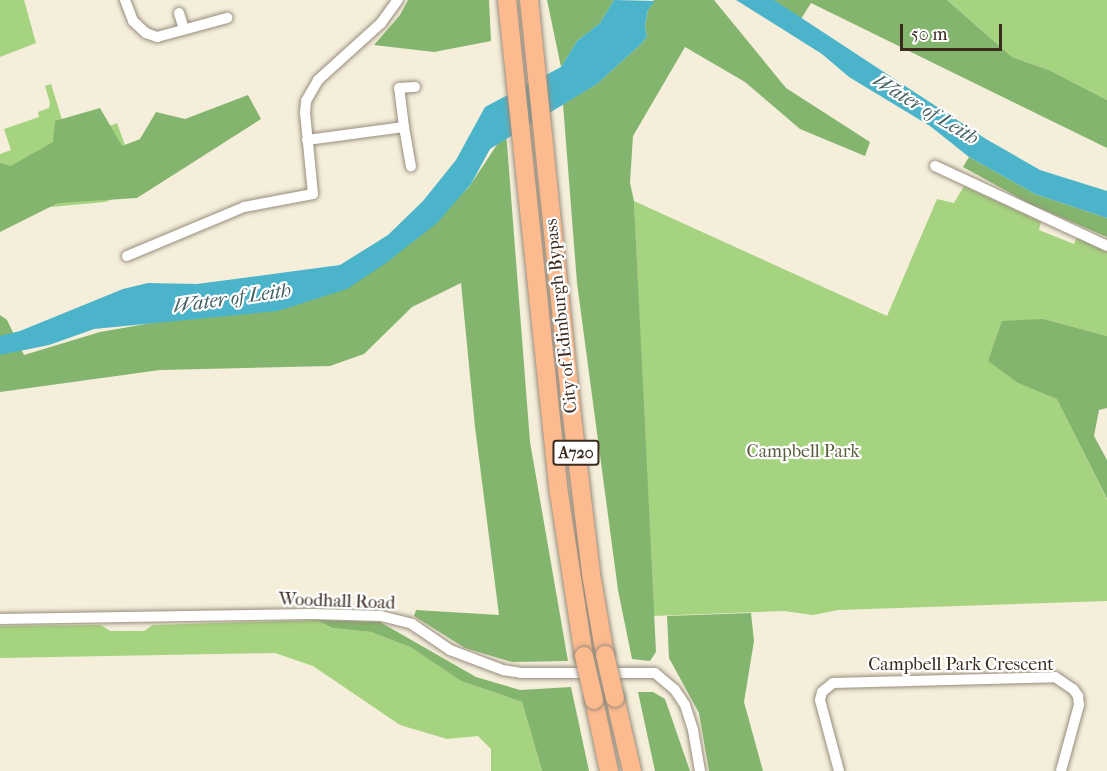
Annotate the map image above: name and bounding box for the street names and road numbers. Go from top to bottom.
street label: City of Edinburgh Bypass [541,218,583,414]
road number: A720 [552,440,600,466]
street label: Woodhall Road [278,589,396,615]
street label: Campbell Park Crescent [868,654,1054,676]

